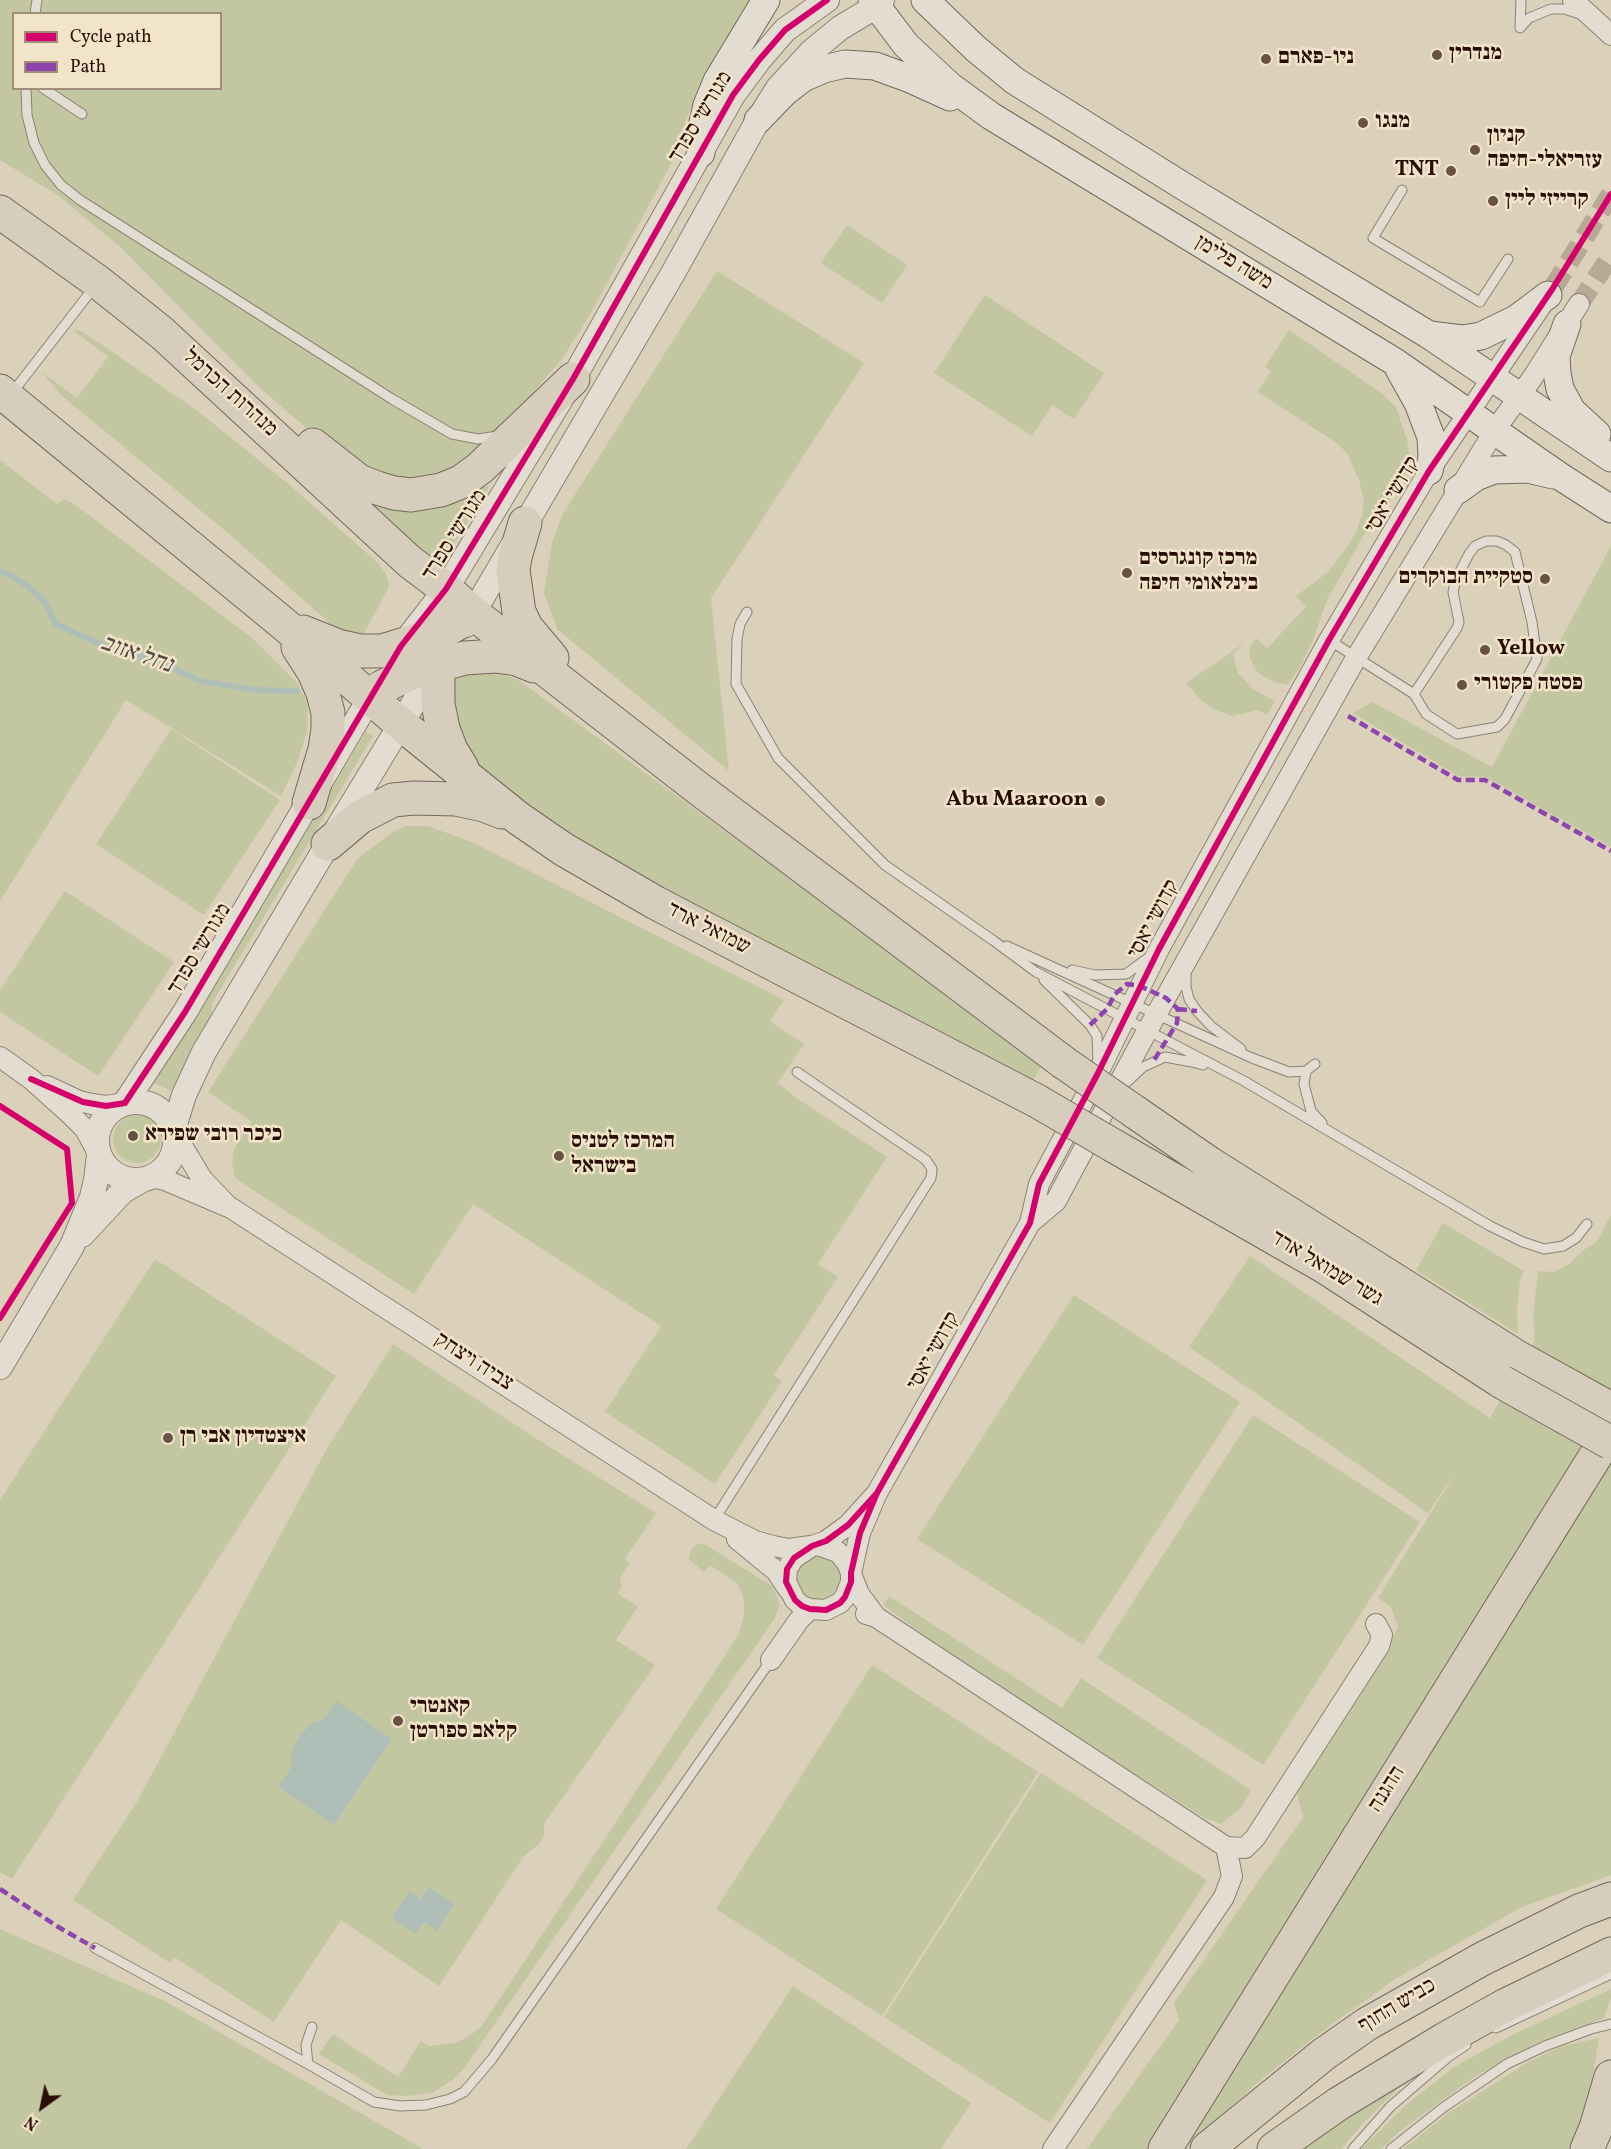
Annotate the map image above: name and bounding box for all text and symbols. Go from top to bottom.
legend [12,12,222,90]
text: Cycle path [70,25,152,50]
place label: מנדרין [1449,42,1502,68]
place label: ניו-פארם [1278,46,1354,72]
marker: מנדרין [1430,48,1444,62]
marker: ניו-פארם [1259,52,1273,66]
text: Path [70,55,106,80]
street label: מגורשי ספרד [664,67,740,169]
place label: מנגו [1375,110,1410,136]
marker: מנגו [1356,116,1370,130]
place label: קניון עזריאלי-חיפה [1487,124,1602,176]
marker: קניון עזריאלי-חיפה [1468,143,1482,157]
place label: TNT [1395,158,1439,184]
marker: TNT [1444,164,1458,178]
place label: קרייזי ליין [1505,188,1589,214]
marker: קרייזי ליין [1486,194,1500,208]
street label: משה פלימן [1189,231,1277,297]
street label: מנהרות הכרמל [176,344,282,444]
street label: קדושי יאסי [1361,452,1427,540]
street label: מגורשי ספרד [418,486,494,586]
place label: מרכז קונגרסים בינלאומי חיפה [1139,547,1258,598]
marker: מרכז קונגרסים בינלאומי חיפה [1120,566,1134,580]
place label: סטקיית הבוקרים [1398,566,1533,592]
marker: סטקיית הבוקרים [1538,572,1552,586]
water label: נחל אזוב [96,630,176,682]
place label: Yellow [1497,637,1565,663]
marker: Yellow [1478,643,1492,657]
place label: פסטה פקטורי [1474,672,1583,698]
marker: פסטה פקטורי [1455,678,1469,692]
place label: Abu Maaroon [946,788,1088,814]
marker: Abu Maaroon [1093,794,1107,808]
street label: קדושי יאסי [1123,876,1187,964]
street label: שמואל ארד [662,898,754,962]
street label: מגורשי ספרד [163,899,239,1001]
place label: כיכר רובי שפירא [145,1123,282,1149]
marker: כיכר רובי שפירא [126,1129,140,1143]
place label: המרכז לטניס בישראל [571,1130,675,1182]
marker: המרכז לטניס בישראל [552,1149,566,1163]
street label: גשר שמואל ארד [1265,1226,1387,1314]
street label: קדושי יאסי [903,1308,967,1396]
street label: צביה ויצחק [429,1328,517,1398]
place label: איצטדיון אבי רן [180,1425,306,1451]
marker: איצטדיון אבי רן [161,1431,175,1445]
place label: קאנטרי קלאב ספורטן [410,1695,517,1747]
marker: קאנטרי קלאב ספורטן [391,1714,405,1728]
street label: ההגנה [1364,1762,1412,1818]
street label: כביש החוף [1355,1974,1441,2040]
north arrow [12,2077,72,2137]
text: N [21,2110,43,2134]

